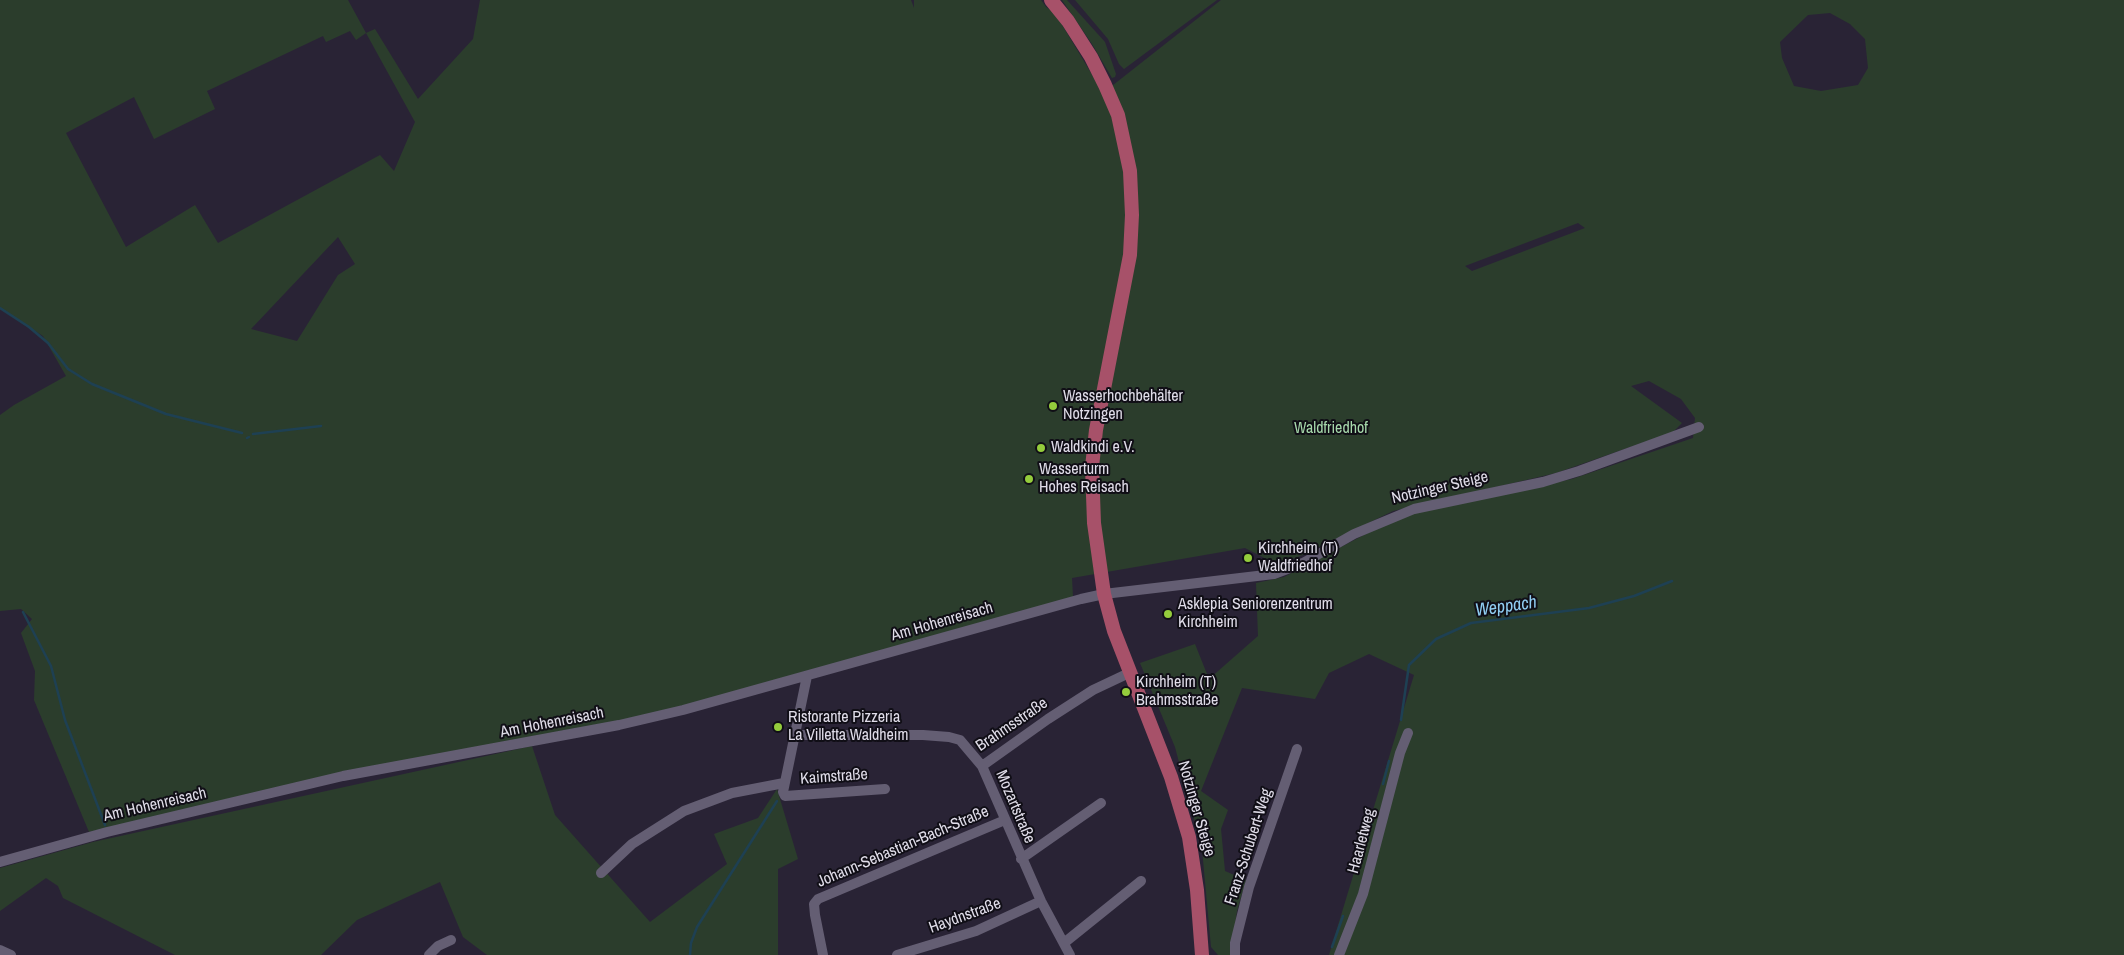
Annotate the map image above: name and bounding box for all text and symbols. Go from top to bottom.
place label: Wasserhochbehälter Notzingen [1063,387,1183,425]
marker: Wasserhochbehälter Notzingen [1047,400,1059,412]
park label: Waldfriedhof [1294,419,1368,439]
place label: Waldkindi e.V. [1051,438,1135,458]
marker: Waldkindi e.V. [1035,442,1047,454]
place label: Wasserturm Hohes Reisach [1039,460,1129,498]
street label: Notzinger Steige [1390,468,1490,508]
marker: Wasserturm Hohes Reisach [1023,473,1035,485]
place label: Kirchheim (T) Waldfriedhof [1258,539,1338,577]
marker: Kirchheim (T) Waldfriedhof [1242,552,1254,564]
water label: Weppach [1474,592,1538,622]
place label: Asklepia Seniorenzentrum Kirchheim [1178,595,1333,633]
street label: Am Hohenreisach [889,598,995,646]
marker: Asklepia Seniorenzentrum Kirchheim [1162,608,1174,620]
place label: Kirchheim (T) Brahmsstraße [1136,673,1218,711]
marker: Kirchheim (T) Brahmsstraße [1120,686,1132,698]
street label: Brahmsstraße [972,694,1052,756]
street label: Am Hohenreisach [499,704,605,742]
place label: Ristorante Pizzeria La Villetta Waldheim [788,708,908,746]
marker: Ristorante Pizzeria La Villetta Waldheim [772,721,784,733]
street label: Notzinger Steige [1173,759,1219,859]
street label: Kaimstraße [800,765,868,789]
street label: Mozartstraße [991,768,1039,846]
street label: Am Hohenreisach [102,784,208,826]
street label: Franz-Schubert-Weg [1221,786,1277,908]
street label: Johann-Sebastian-Bach-Straße [814,802,992,892]
street label: Haarletweg [1344,806,1380,876]
street label: Haydnstraße [926,894,1004,938]

